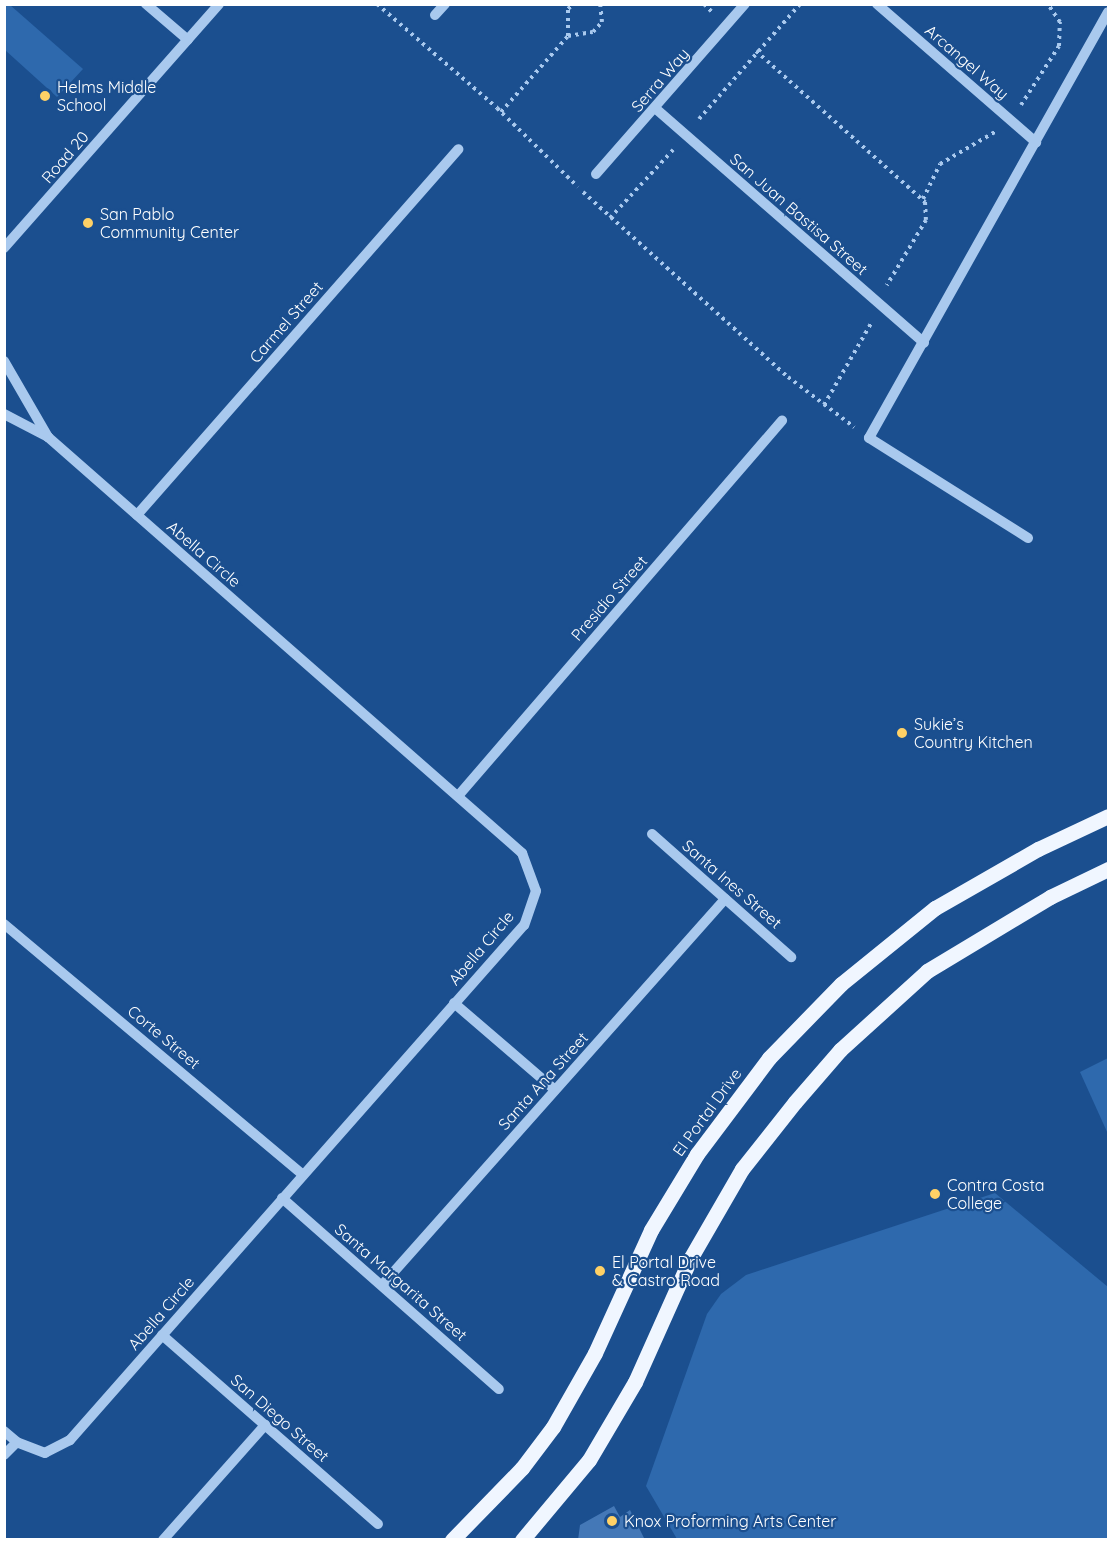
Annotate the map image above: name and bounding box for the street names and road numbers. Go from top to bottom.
street label: Arcangel Way [921,21,1013,103]
street label: Serra Way [627,44,693,116]
street label: Road 20 [37,127,93,187]
street label: San Juan Bastisa Street [726,149,872,279]
street label: Carmel Street [245,277,327,367]
street label: Abella Circle [163,517,245,591]
street label: Presidio Street [567,552,651,644]
street label: Santa Ines Street [678,836,786,932]
street label: Abella Circle [444,907,518,989]
street label: Corte Street [124,1001,204,1073]
street label: Santa Ana Street [494,1028,592,1134]
street label: El Portal Drive [669,1064,745,1160]
street label: Santa Margarita Street [331,1219,471,1345]
street label: Abella Circle [124,1272,198,1354]
street label: San Diego Street [227,1370,333,1466]

